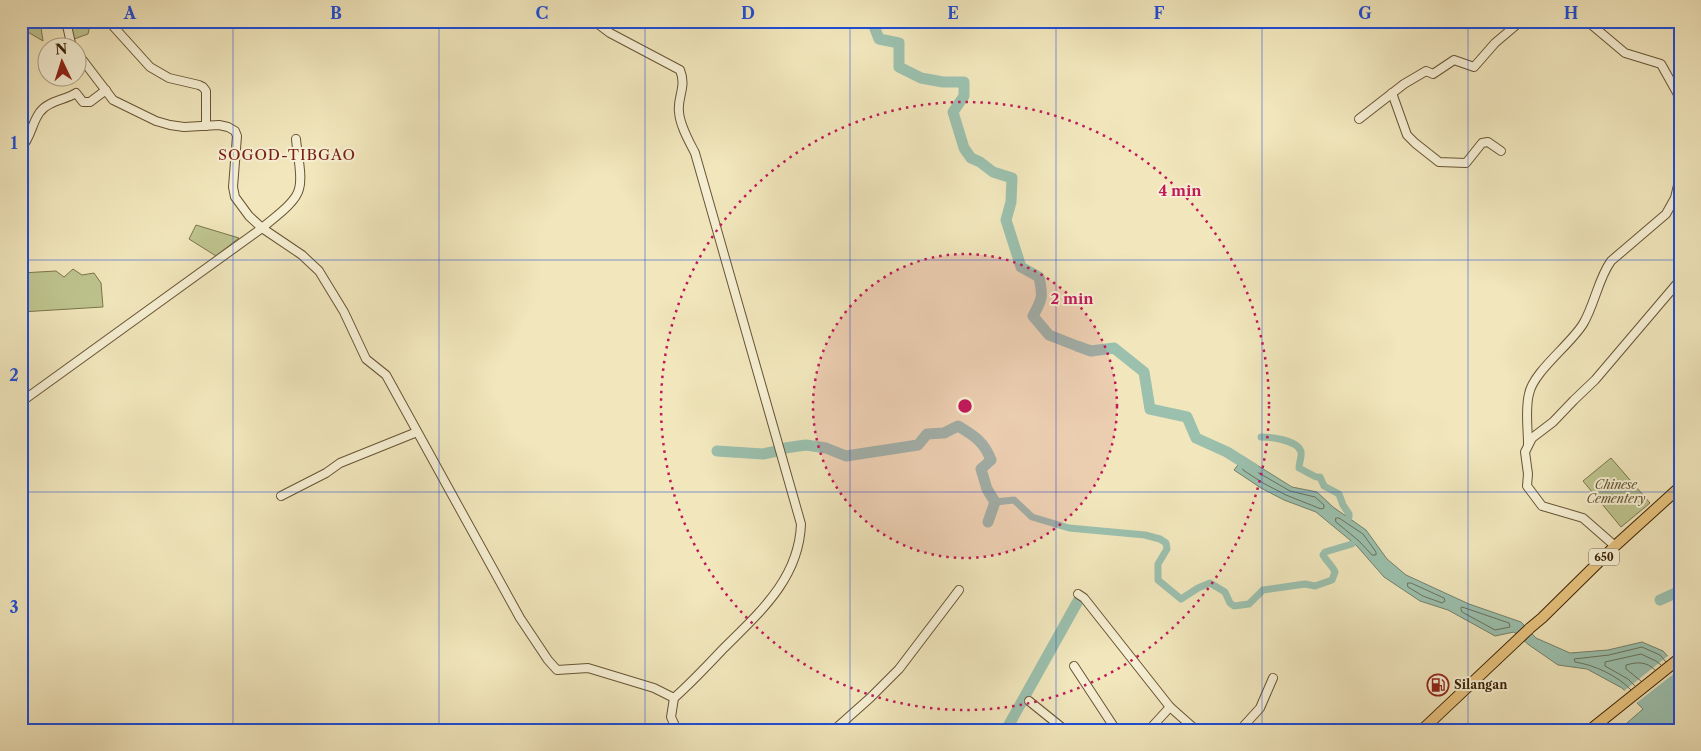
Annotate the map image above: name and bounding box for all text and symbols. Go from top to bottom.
text: A [123,3,137,23]
text: B [330,3,342,23]
text: C [536,3,548,23]
text: D [741,3,755,23]
text: E [947,3,959,23]
text: F [1154,3,1165,23]
text: G [1358,3,1372,23]
text: H [1564,3,1578,23]
north arrow [38,38,88,88]
text: N [54,40,68,58]
text: 1 [10,133,18,153]
district label: SOGOD-TIBGAO [218,145,356,164]
text: 4 min [1158,181,1202,200]
text: 2 min [1050,289,1094,308]
text: 2 [9,365,19,385]
centre of rings [956,397,974,415]
park label: Chinese Cementery [1586,477,1646,506]
road number: 650 [1589,548,1619,566]
text: 3 [9,597,19,617]
fuel station icon: Silangan [1426,673,1450,697]
place label: Silangan [1454,677,1508,692]

